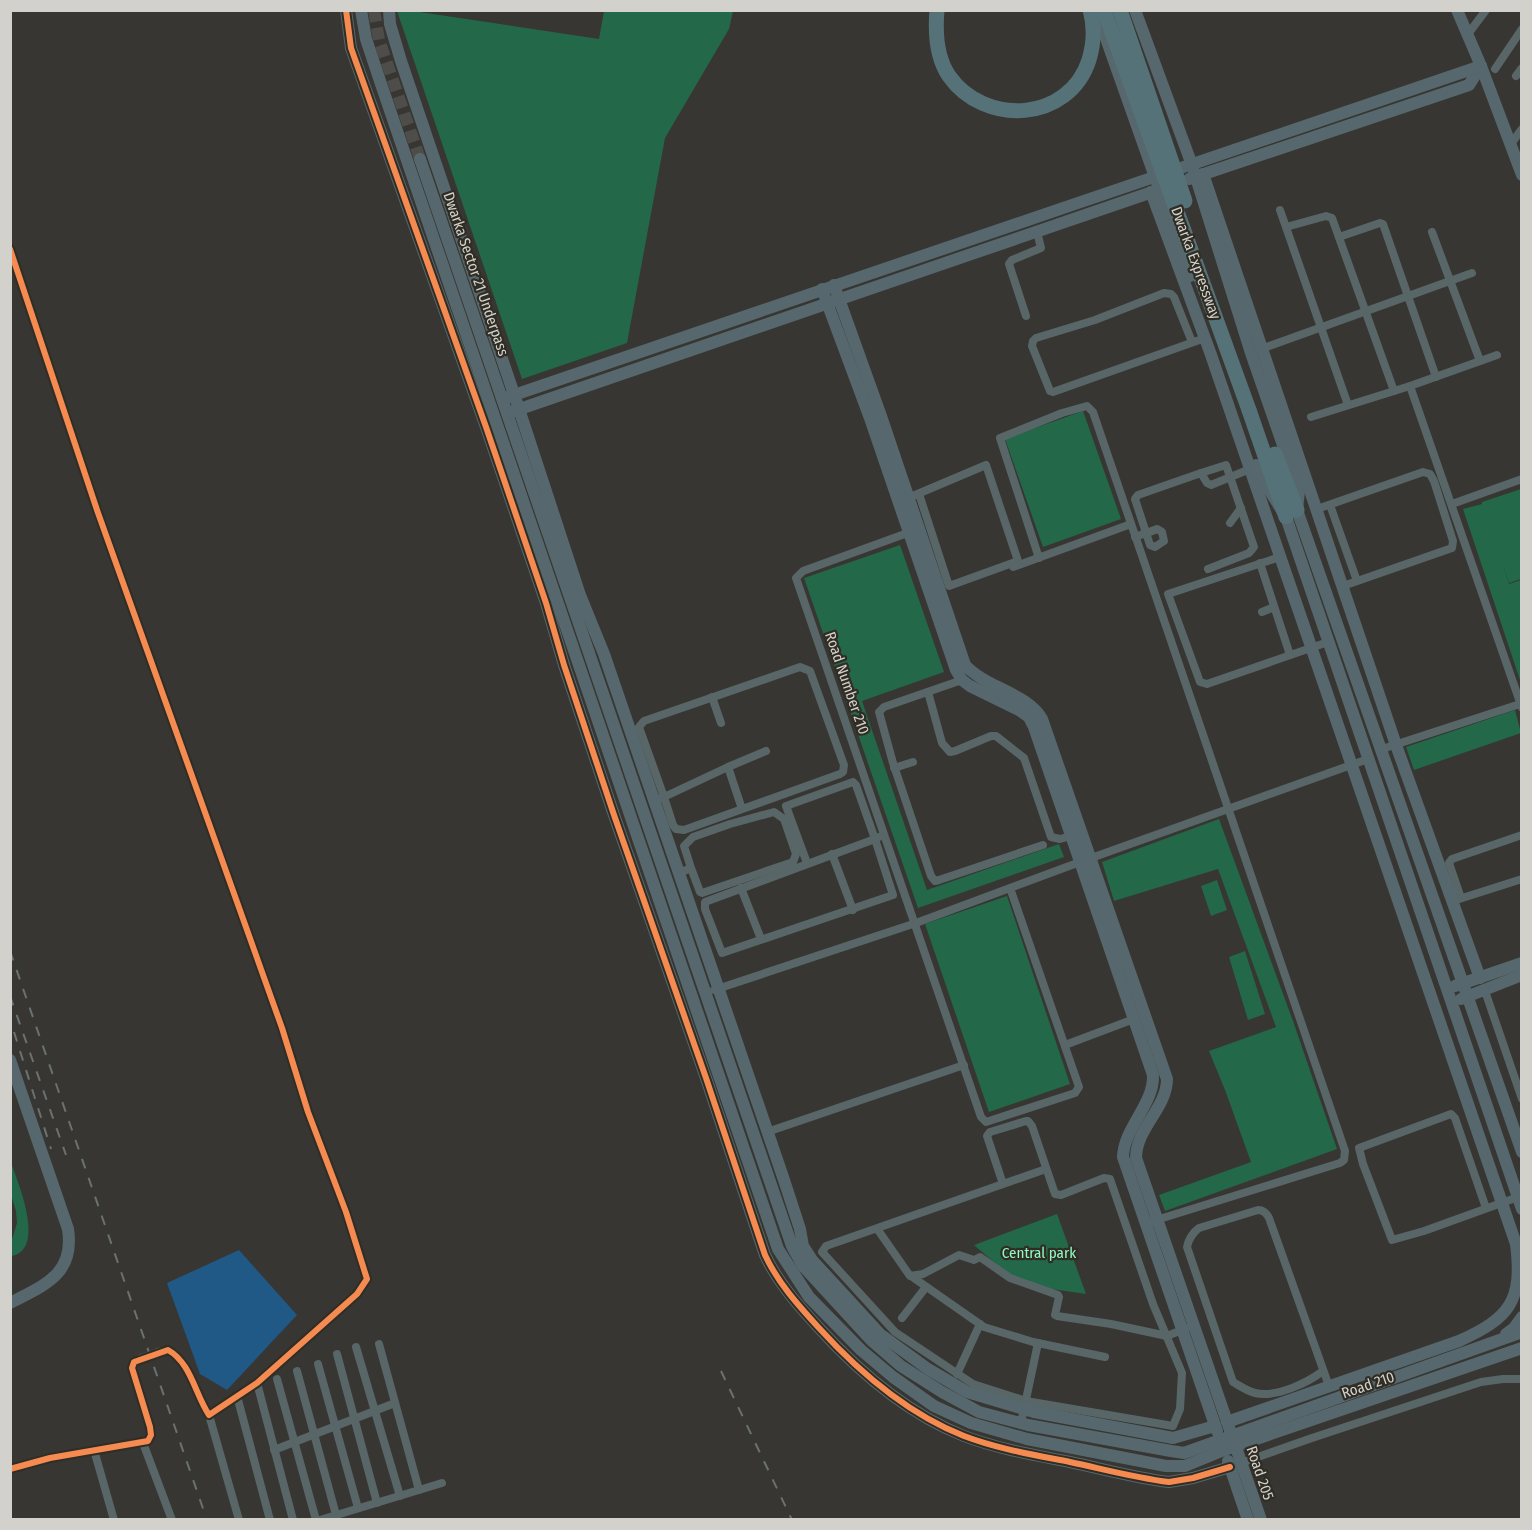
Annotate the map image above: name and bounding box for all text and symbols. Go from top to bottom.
street label: Dwarka Sector 21 Underpass [439,190,513,358]
street label: Dwarka Expressway [1167,204,1225,322]
street label: Road Number 210 [821,629,873,737]
park label: Central park [1002,1244,1076,1262]
street label: Road 210 [1339,1368,1397,1402]
street label: Road 205 [1242,1444,1278,1502]

